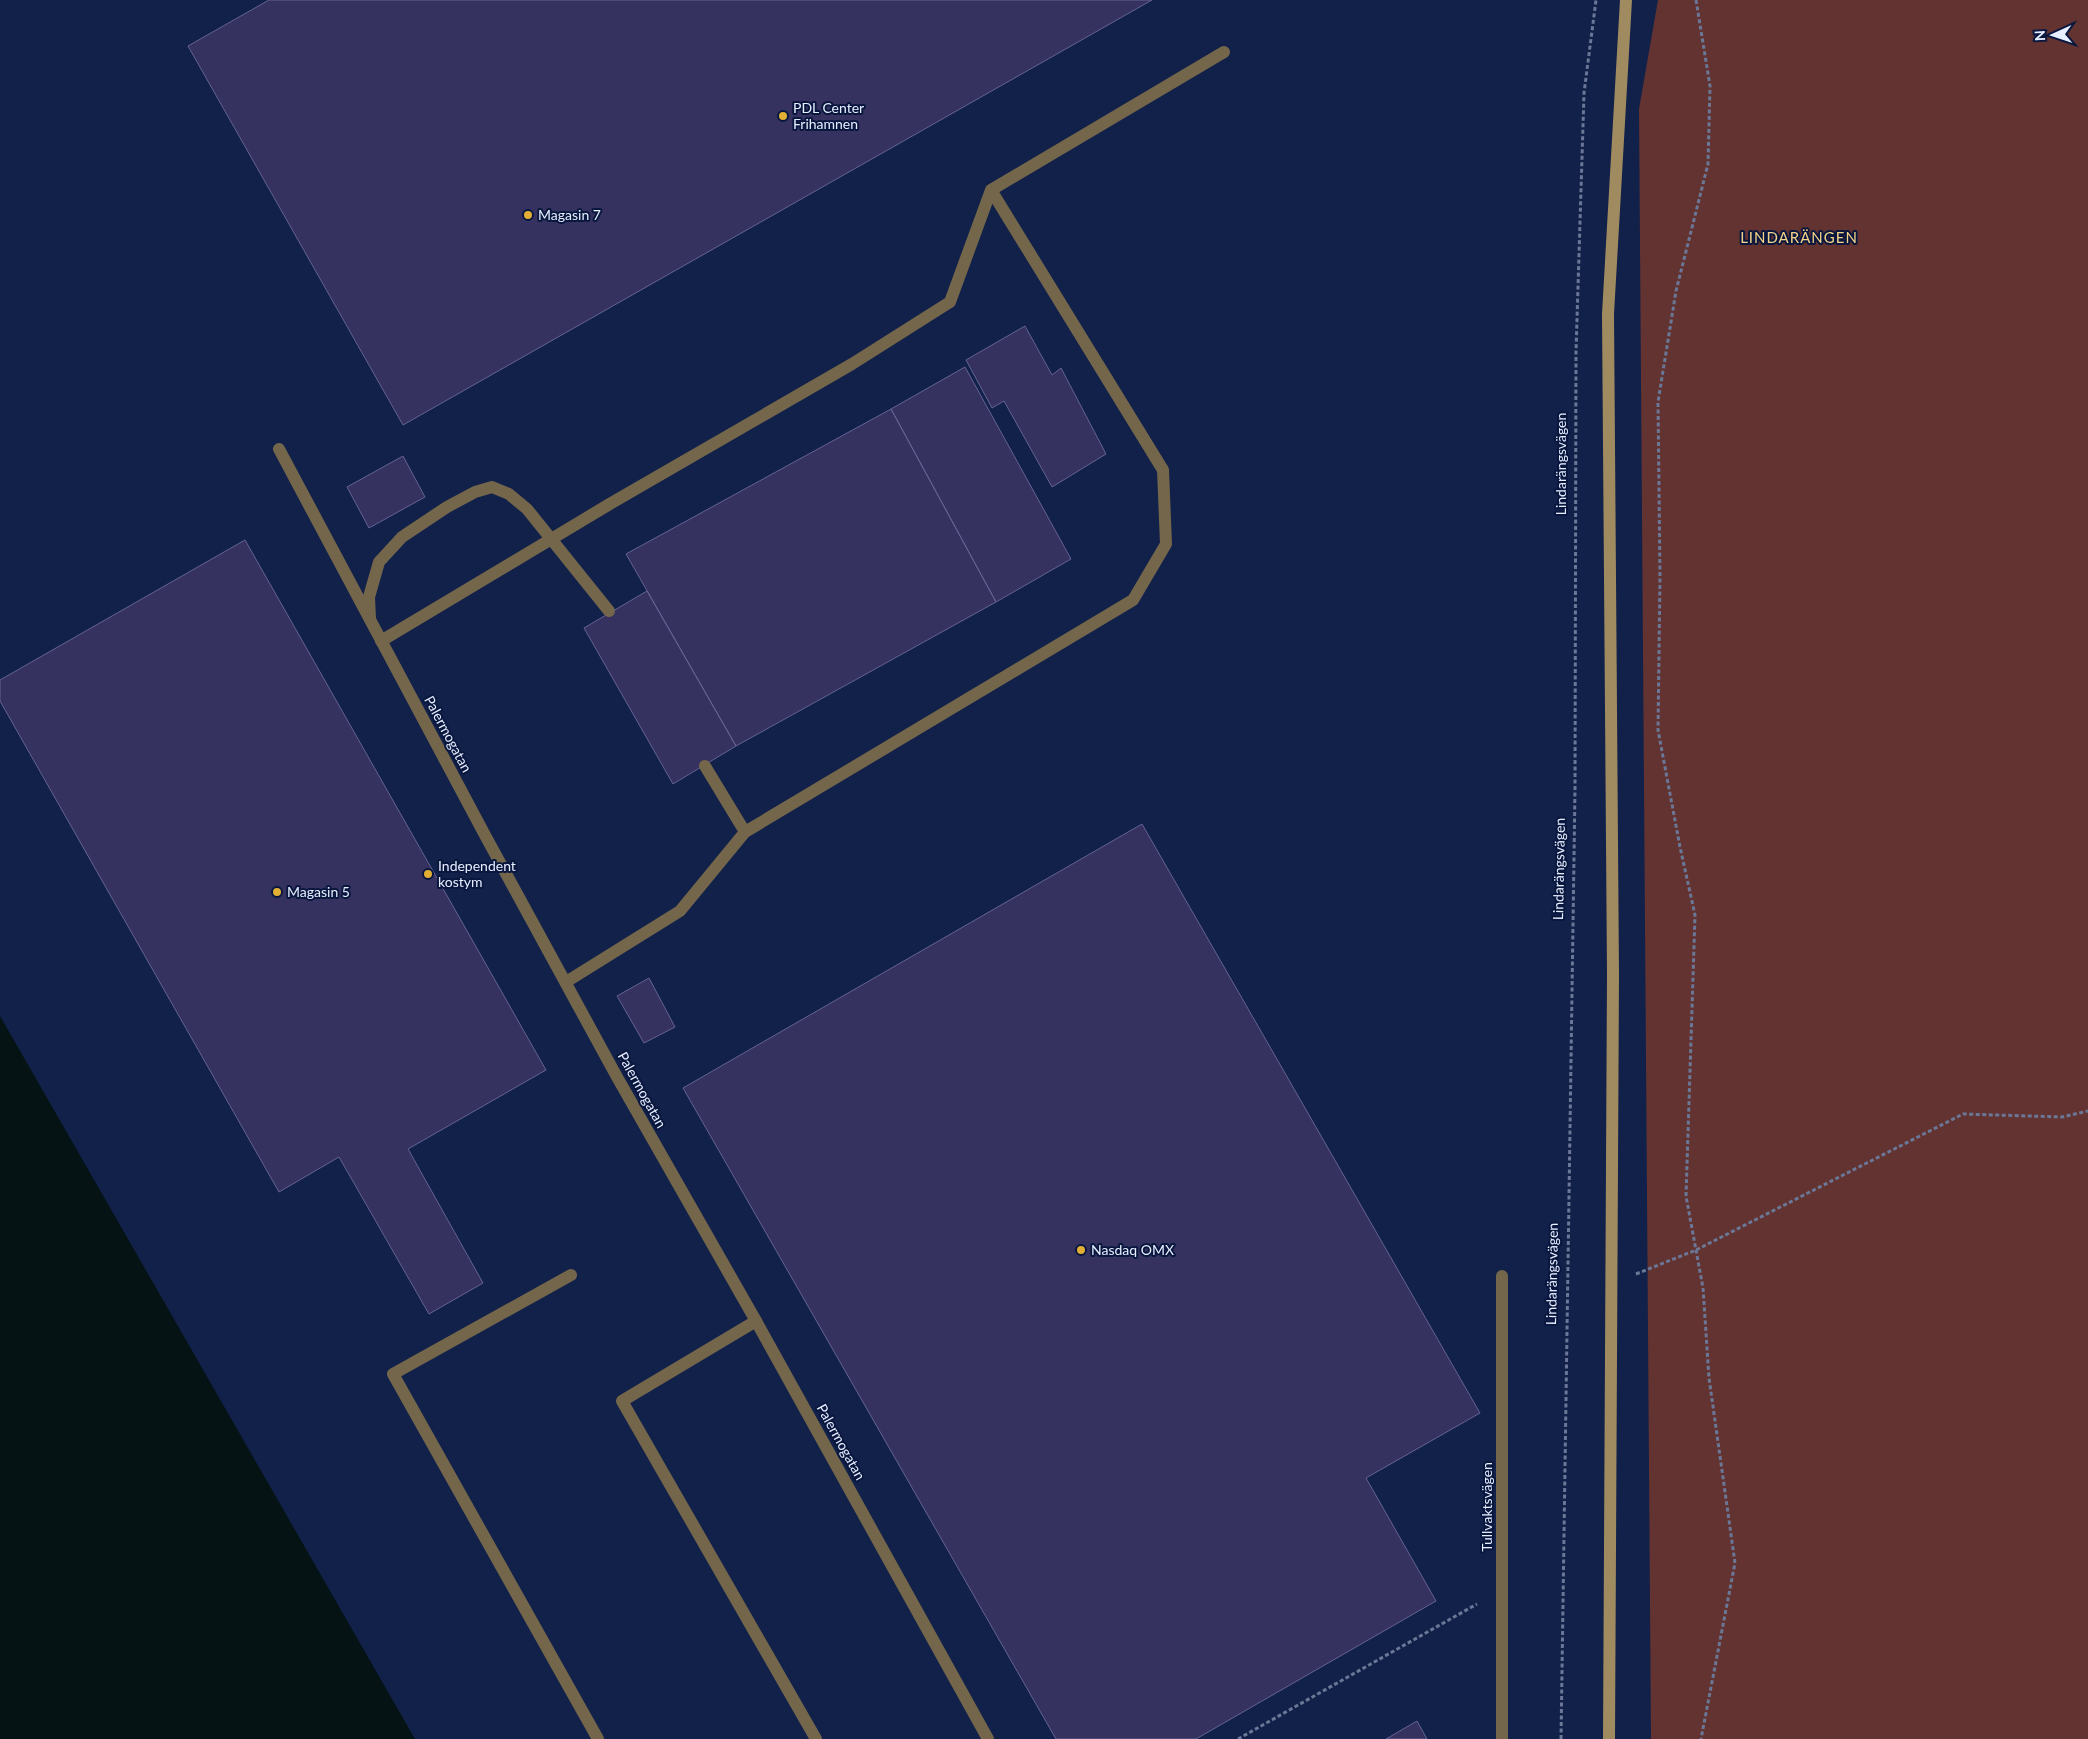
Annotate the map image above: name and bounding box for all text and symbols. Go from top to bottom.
north arrow [2028,10,2078,60]
text: N [2031,30,2048,42]
place label: PDL Center Frihamnen [793,99,864,132]
marker: PDL Center Frihamnen [777,110,789,122]
place label: Magasin 7 [538,206,601,223]
marker: Magasin 7 [522,209,534,221]
district label: LINDARÄNGEN [1740,228,1858,246]
street label: Lindarängsvägen [1552,413,1569,515]
street label: Palermogatan [421,693,476,775]
street label: Lindarängsvägen [1549,818,1568,920]
place label: Independent kostym [438,857,516,890]
marker: Independent kostym [422,868,434,880]
place label: Magasin 5 [287,883,350,900]
marker: Magasin 5 [271,886,283,898]
street label: Palermogatan [615,1049,670,1131]
street label: Lindarängsvägen [1542,1223,1561,1325]
place label: Nasdaq OMX [1091,1241,1174,1258]
marker: Nasdaq OMX [1075,1244,1087,1256]
street label: Palermogatan [814,1401,869,1483]
street label: Tullvaktsvägen [1478,1462,1495,1552]

